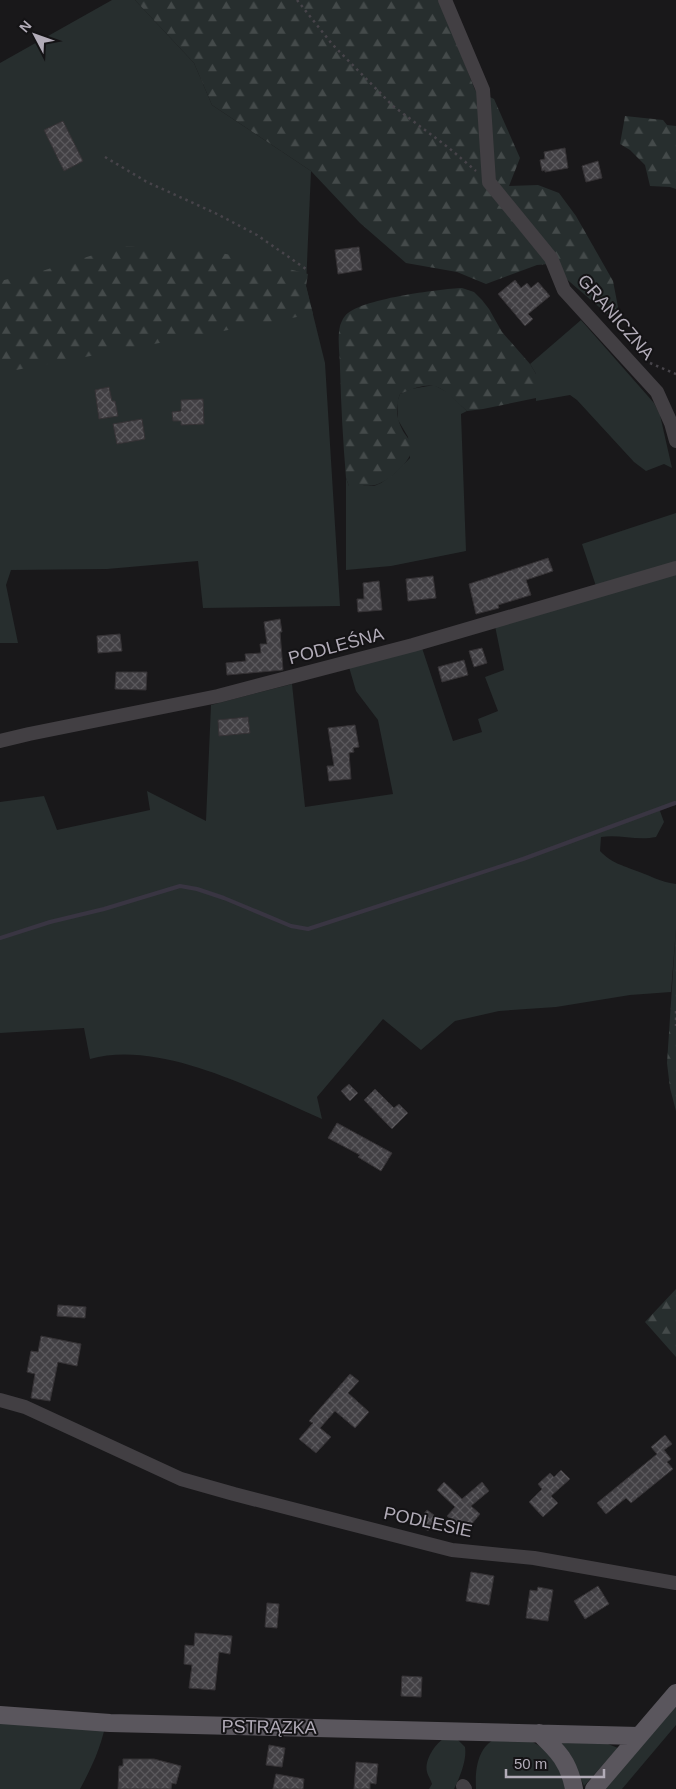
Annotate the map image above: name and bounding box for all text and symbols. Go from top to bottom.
north arrow [10,10,60,60]
text: N [16,17,35,36]
street label: GRANICZNA [574,270,658,364]
street label: PODLEŚNA [286,623,386,668]
street label: PODLESIE [382,1503,474,1541]
street label: PSTRĄZKA [221,1716,317,1738]
scale bar [506,1746,604,1778]
text: 50 m [514,1755,547,1772]

